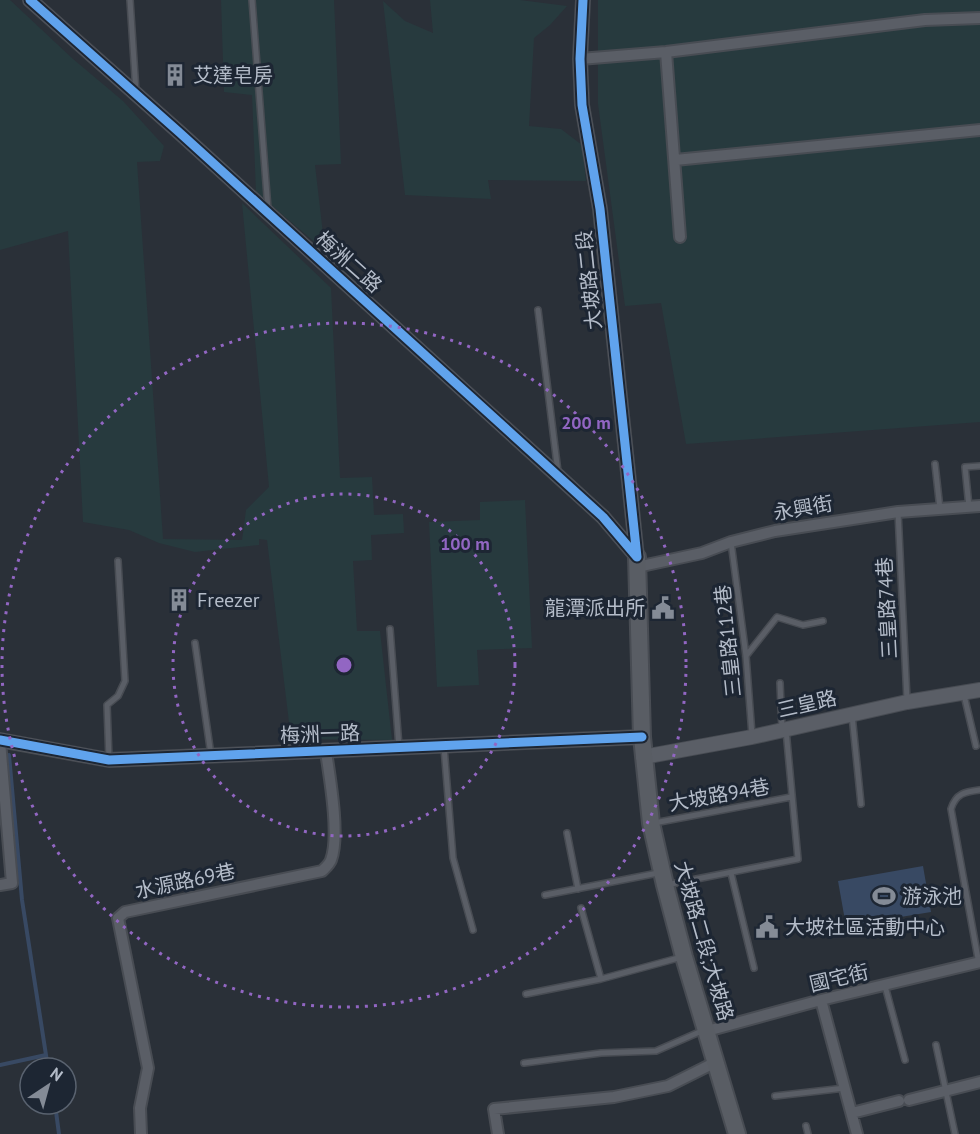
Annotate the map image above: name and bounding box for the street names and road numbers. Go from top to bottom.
street label: 梅洲二路 [311,226,387,298]
street label: 大坡路二段 [571,229,607,331]
street label: 永興街 [771,490,835,526]
street label: 三皇路74巷 [871,556,903,660]
street label: 三皇路112巷 [709,584,747,698]
street label: 三皇路 [775,685,839,723]
street label: 梅洲一路 [280,720,360,748]
street label: 大坡路94巷 [667,773,771,817]
street label: 水源路69巷 [133,858,237,904]
street label: 大坡路二段;大坡路 [669,858,739,1024]
street label: 國宅街 [807,959,871,997]

